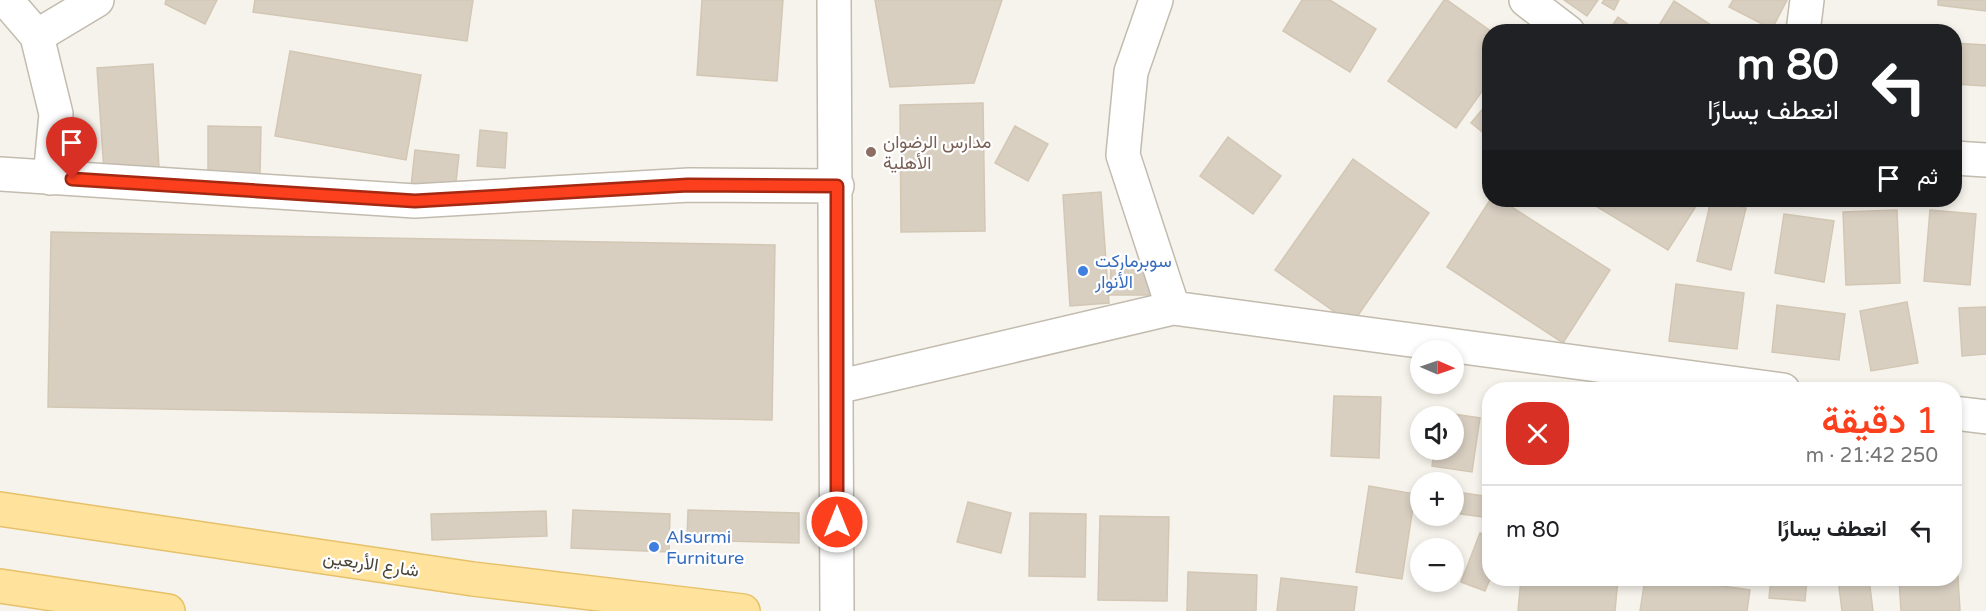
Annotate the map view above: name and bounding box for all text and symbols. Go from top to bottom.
text: 80 m [1737,40,1839,91]
icon: left [1860,48,1938,126]
text: انعطف يسارًا [1707,94,1839,127]
pin [46,117,97,179]
icon: arrive [55,126,88,159]
place label: مدارس الرضوان الأهلية [883,131,991,174]
marker: مدارس الرضوان الأهلية [864,145,878,159]
icon: arrive [1872,162,1905,195]
text: ثم [1917,164,1938,190]
place label: سوبرماركت الأنوار [1094,250,1172,293]
marker: سوبرماركت الأنوار [1076,264,1090,278]
north arrow [1410,340,1464,394]
map controls [1410,340,1464,592]
text: 1 دقيقة [1822,400,1938,443]
button: close [1506,402,1569,465]
button: sound [1410,406,1464,460]
text: 250 m · 21:42 [1806,444,1938,468]
button: + [1410,472,1464,526]
position arrow [805,490,869,554]
icon: left [1905,514,1938,547]
text: انعطف يسارًا [1777,516,1887,542]
text: 80 m [1506,517,1560,543]
place label: Alsurmi Furniture [666,526,744,569]
button: − [1410,538,1464,592]
marker: Alsurmi Furniture [647,540,661,554]
street label: شارع الأربعين [321,546,420,583]

